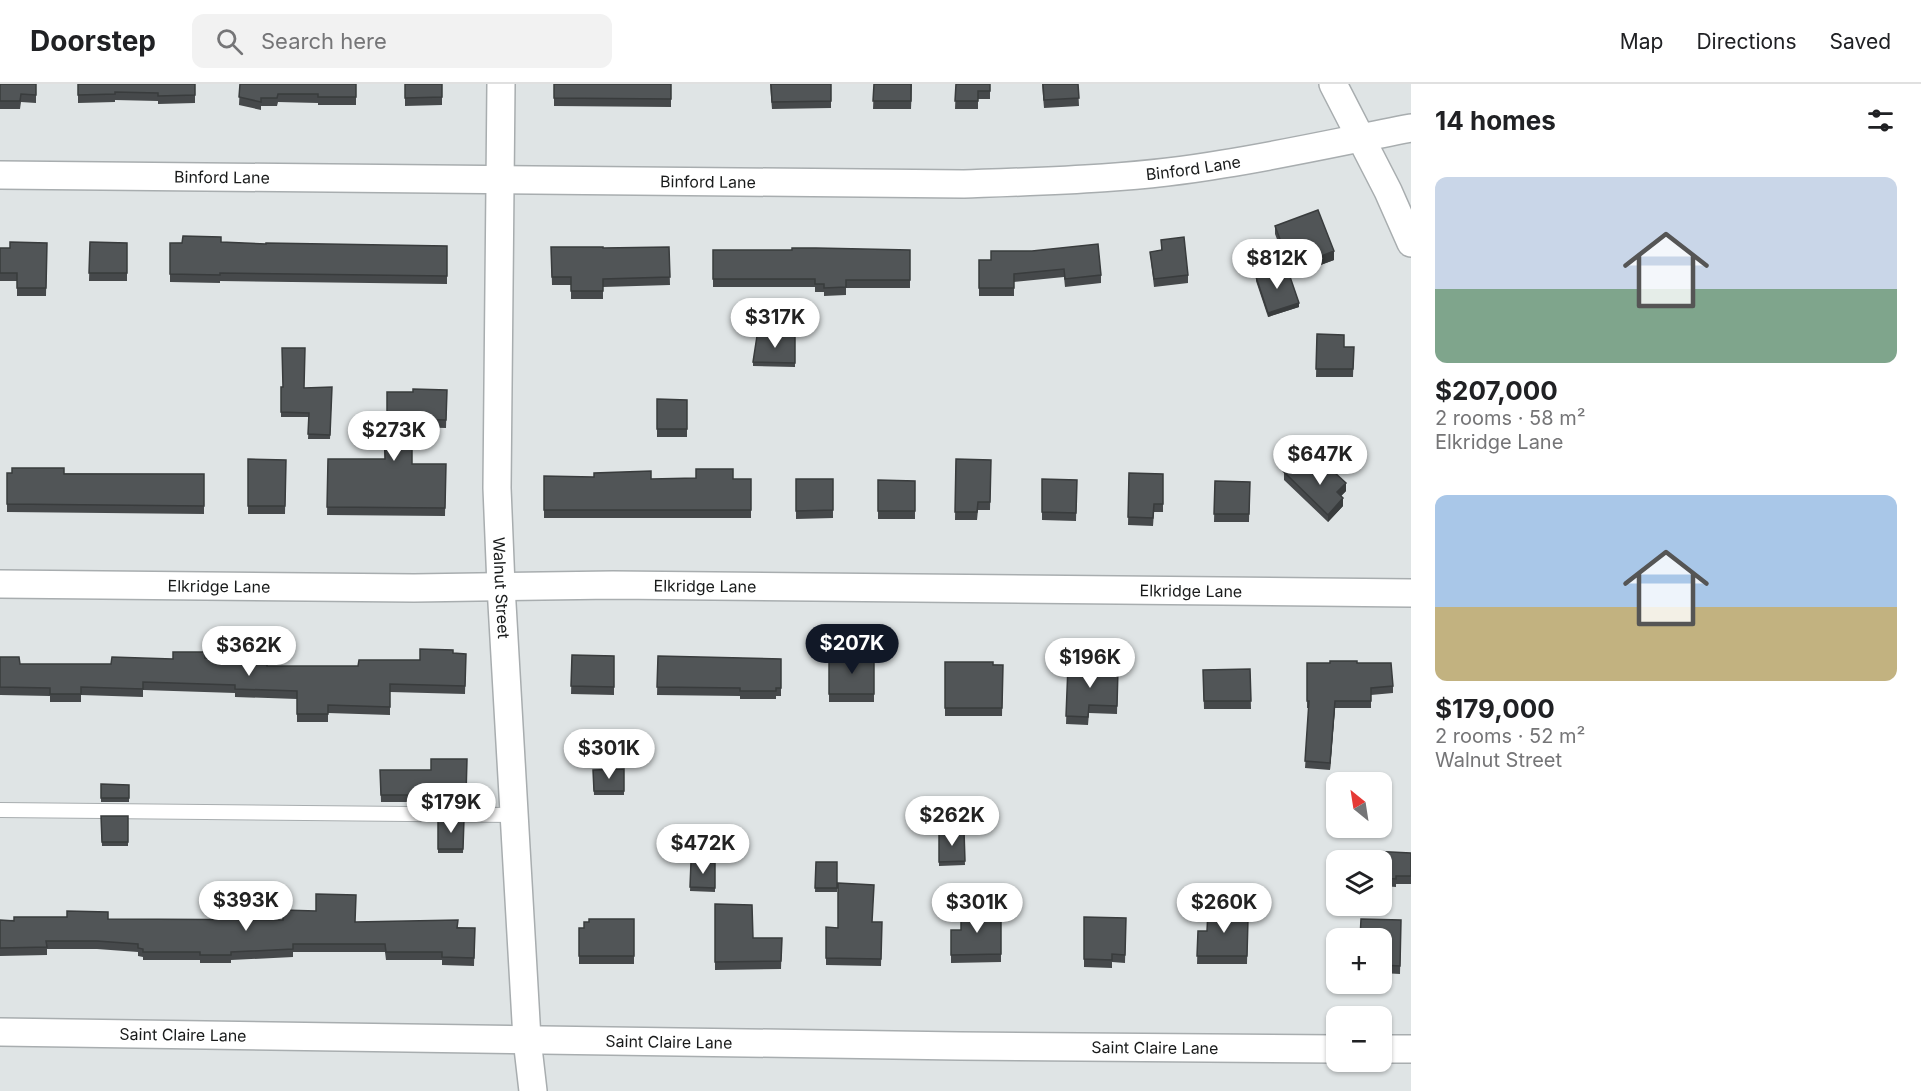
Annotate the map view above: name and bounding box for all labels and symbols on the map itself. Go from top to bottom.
street label: Binford Lane [1145,151,1242,184]
street label: Binford Lane [174,167,270,188]
street label: Binford Lane [660,171,756,192]
pin: $812K [1235,239,1319,290]
pin: $317K [733,298,817,349]
pin: $273K [352,411,436,462]
pin: $647K [1278,435,1362,486]
street label: Walnut Street [489,537,514,639]
street label: Elkridge Lane [654,575,756,596]
street label: Elkridge Lane [168,576,270,597]
street label: Elkridge Lane [1139,580,1242,601]
pin: $207K [810,624,894,675]
pin: $362K [207,626,291,677]
pin: $196K [1048,638,1132,689]
pin: $301K [567,729,651,780]
north arrow [1326,772,1392,838]
pin: $179K [409,783,493,834]
pin: $262K [910,796,994,847]
pin: $472K [661,824,745,875]
pin: $393K [204,881,288,932]
pin: $301K [935,883,1019,934]
pin: $260K [1182,883,1266,934]
street label: Saint Claire Lane [119,1024,247,1046]
street label: Saint Claire Lane [605,1031,733,1053]
street label: Saint Claire Lane [1091,1037,1219,1058]

